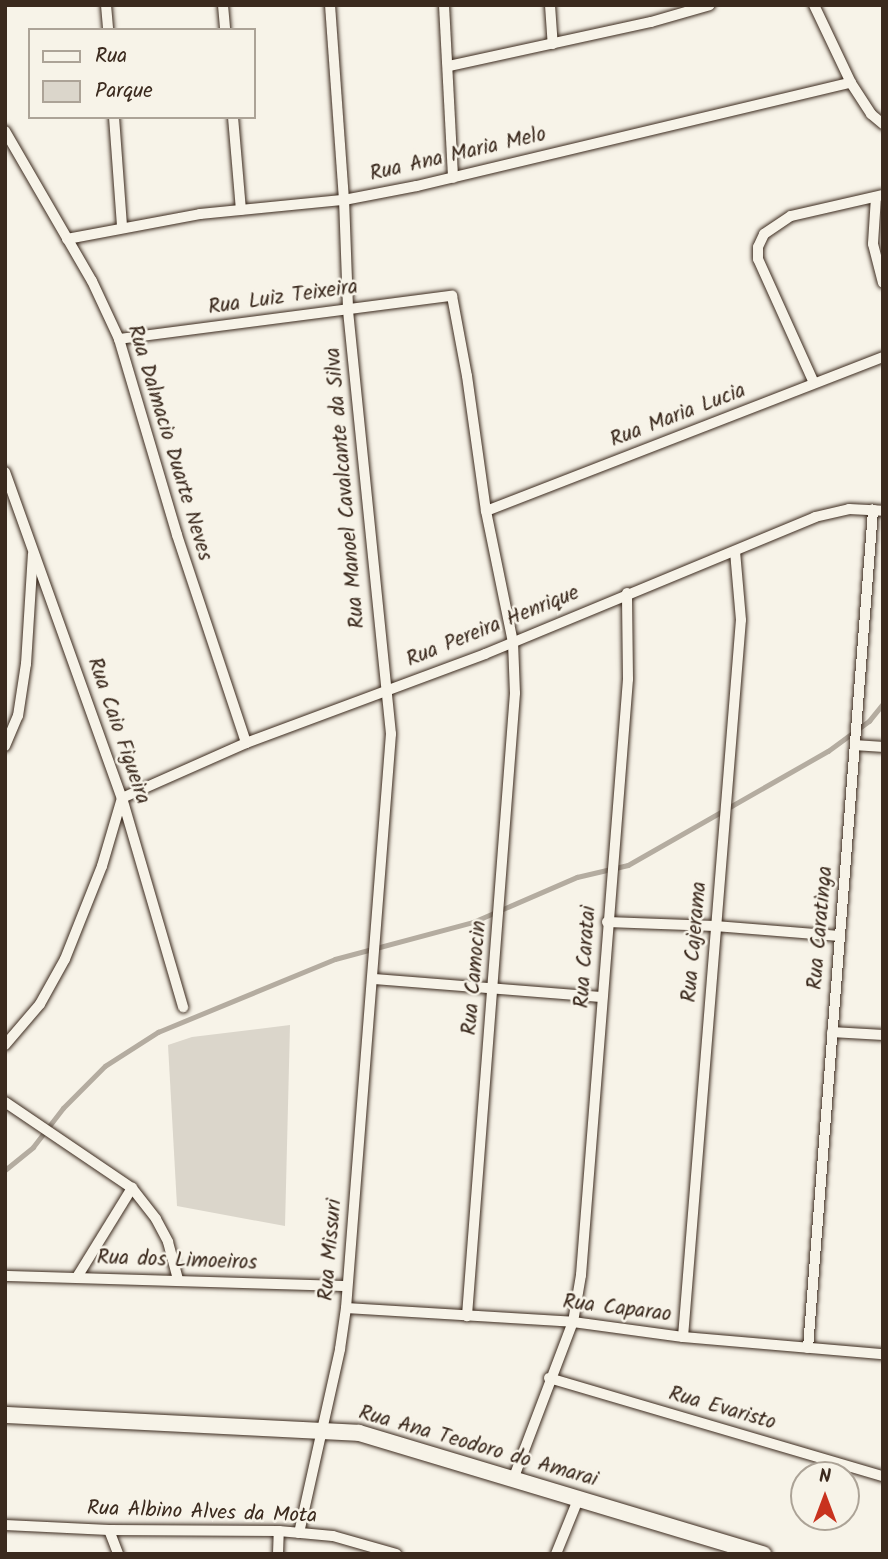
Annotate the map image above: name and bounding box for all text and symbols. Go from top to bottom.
legend [28,28,256,119]
text: Rua [95,40,127,73]
text: Parque [95,75,153,108]
street label: Rua Ana Maria Melo [367,122,549,188]
street label: Rua Luiz Teixeira [207,275,359,321]
street label: Rua Dalmacio Duarte Neves [121,322,217,564]
street label: Rua Manoel Cavalcante da Silva [321,346,371,630]
street label: Rua Maria Lucia [607,379,749,453]
street label: Rua Pereira Henrique [403,581,583,673]
street label: Rua Caio Figueira [81,654,155,808]
street label: Rua Caratinga [803,865,839,991]
street label: Rua Cajerama [677,881,713,1003]
street label: Rua Caratai [570,905,602,1009]
street label: Rua Camocin [457,920,493,1036]
street label: Rua Missuri [314,1198,348,1302]
street label: Rua dos Limoeiros [96,1246,258,1276]
street label: Rua Caparao [561,1290,673,1328]
street label: Rua Evaristo [666,1382,778,1436]
street label: Rua Ana Teodoro do Amarai [356,1401,600,1493]
north arrow [790,1461,860,1531]
text: N [819,1462,831,1492]
street label: Rua Albino Alves da Mota [87,1496,317,1530]

